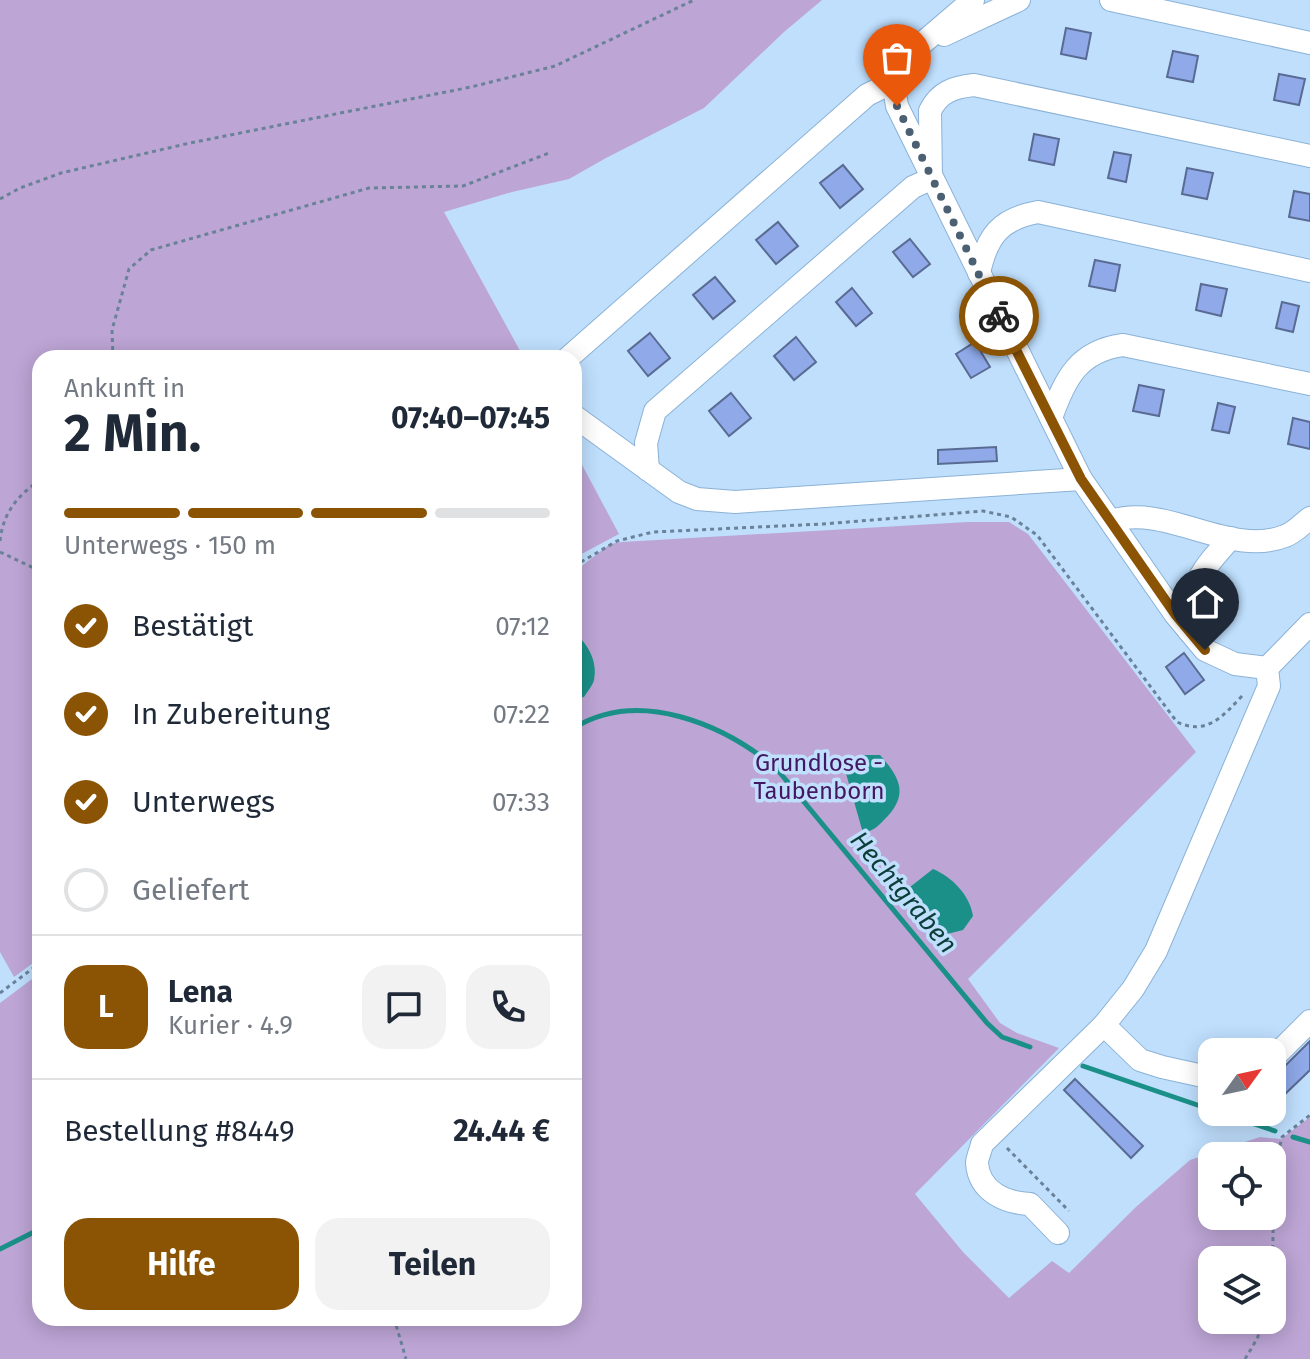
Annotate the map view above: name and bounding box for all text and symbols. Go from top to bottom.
pin [863,24,931,106]
icon: bag [875,36,919,80]
courier [959,276,1039,356]
icon: bike [977,294,1021,338]
text: Ankunft in [64,373,185,404]
text: 07:40–07:45 [391,400,550,436]
text: 2 Min. [64,402,201,465]
text: Unterwegs · 150 m [64,530,276,561]
pin [1171,568,1239,650]
icon: home [1183,580,1227,624]
icon: check [64,604,108,648]
text: Bestätigt [132,608,253,644]
text: 07:12 [495,611,550,642]
icon: check [64,692,108,736]
text: In Zubereitung [132,696,330,732]
text: 07:22 [492,699,550,730]
park label: Grundlose - Taubenborn [753,749,885,805]
icon: check [64,780,108,824]
text: Unterwegs [132,784,275,820]
text: 07:33 [492,787,550,818]
water label: Hechtgraben [844,825,964,960]
text: Geliefert [132,872,249,908]
button: chat [362,965,446,1049]
button: phone [466,965,550,1049]
text: Lena [168,974,233,1010]
text: L [98,989,114,1025]
text: Kurier · 4.9 [168,1010,293,1041]
north arrow [1198,1038,1286,1126]
map controls [1198,1038,1286,1334]
text: Bestellung #8449 [64,1113,295,1149]
text: 24.44 € [453,1113,550,1149]
button: locate [1198,1142,1286,1230]
button: Hilfe [64,1218,299,1310]
button: Teilen [315,1218,550,1310]
button: layers [1198,1246,1286,1334]

